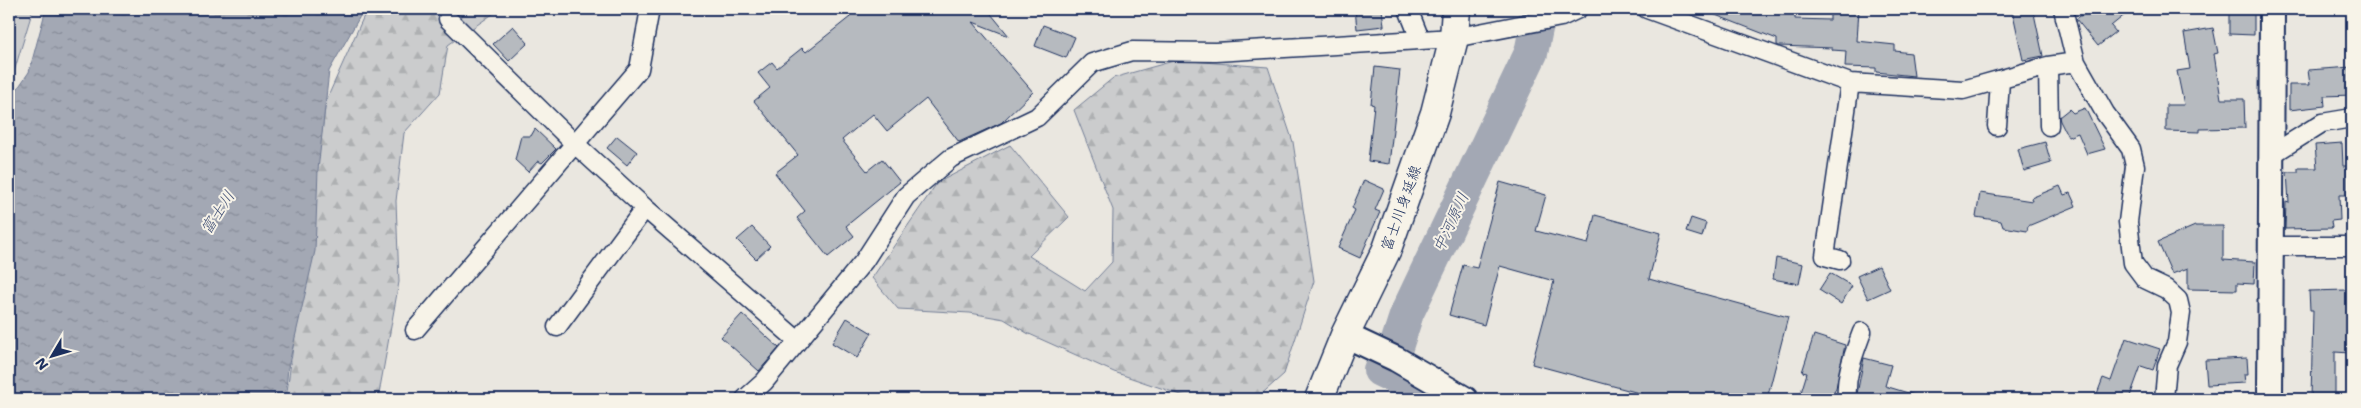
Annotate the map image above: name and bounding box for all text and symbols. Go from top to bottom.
street label: 富士川身延線 [1376,162,1426,254]
water label: 富士川 [196,186,239,238]
water label: 中河原川 [1427,189,1473,256]
north arrow [28,330,78,380]
text: N [31,354,52,374]

